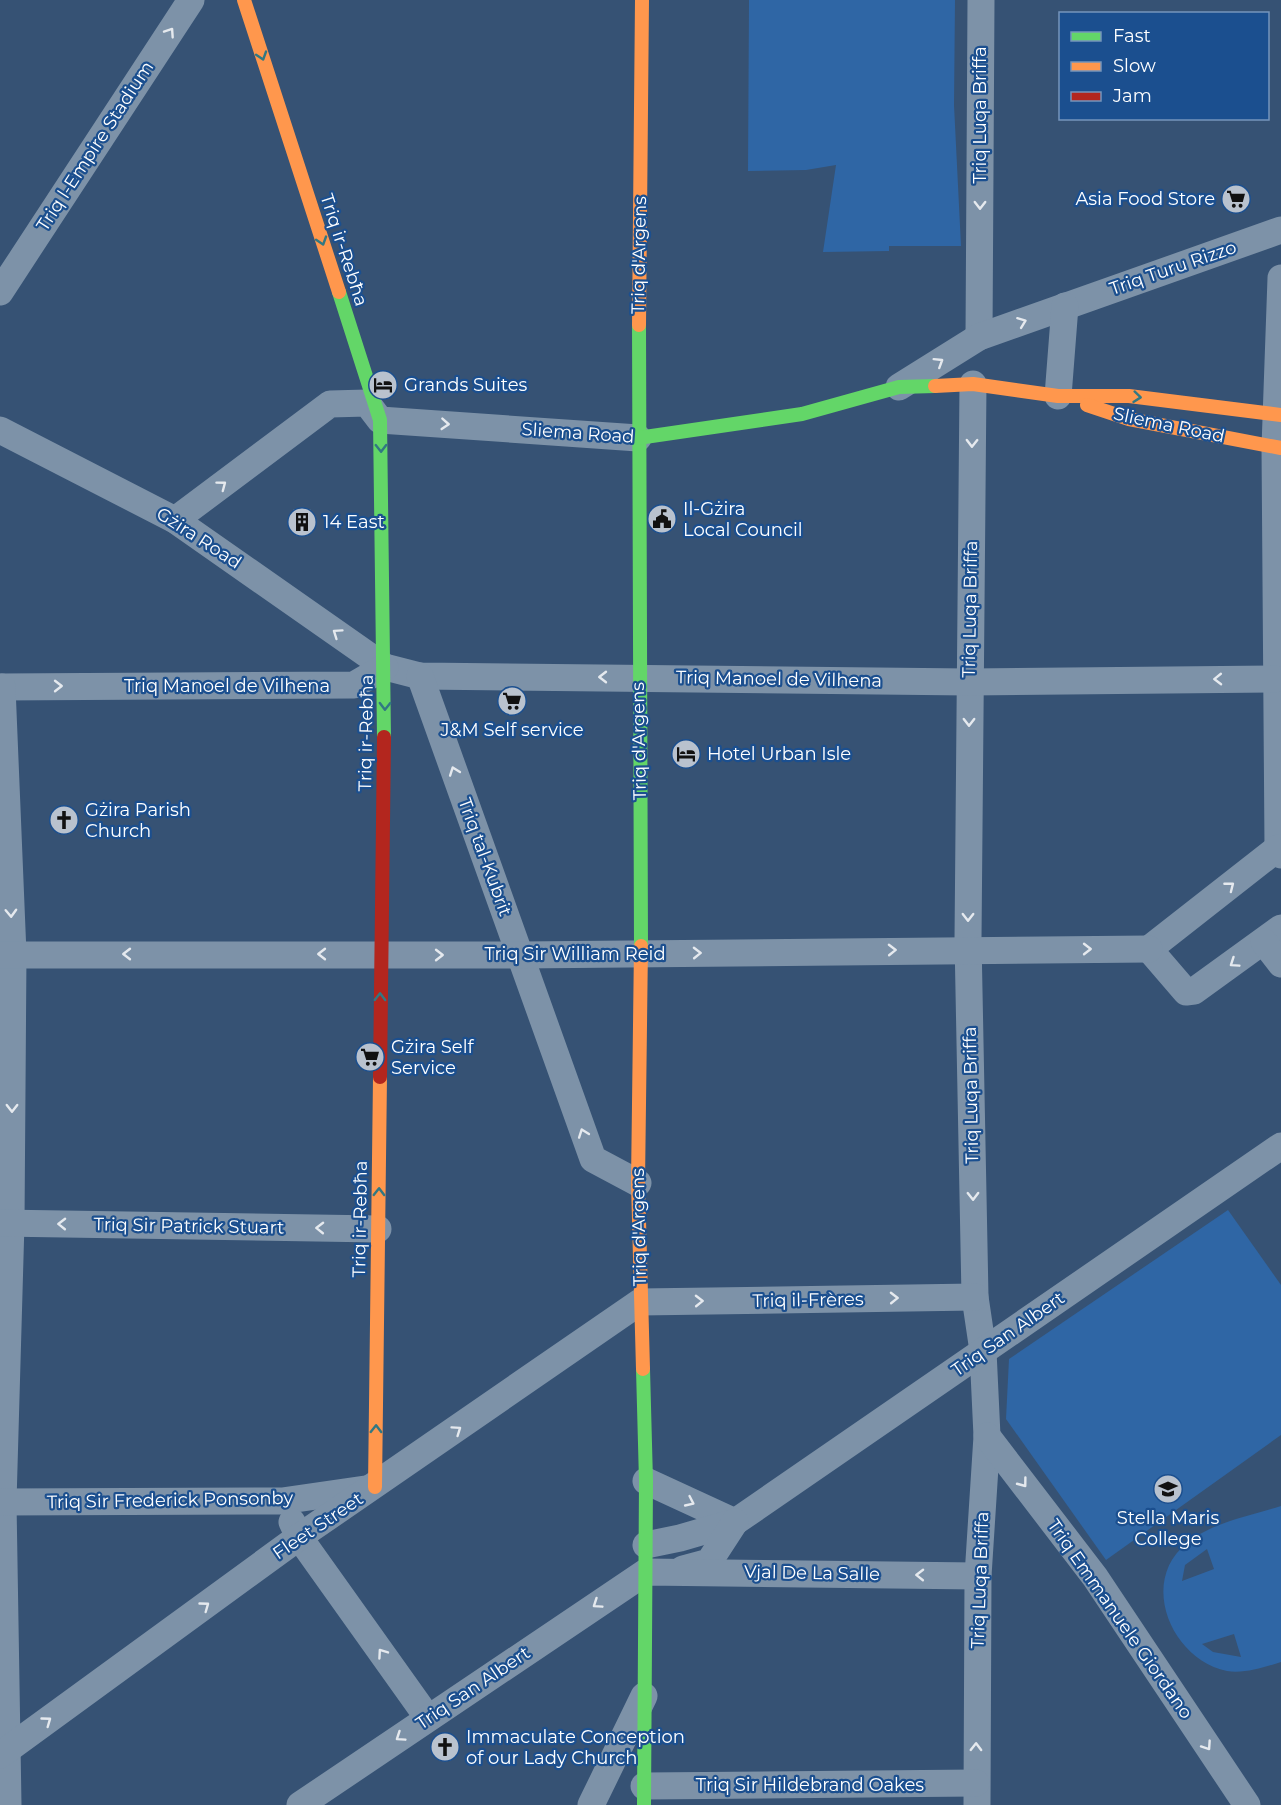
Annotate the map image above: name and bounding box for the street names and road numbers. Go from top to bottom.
street label: Triq Luqa Briffa [969,46,991,184]
street label: Triq l-Empire Stadium [32,57,158,235]
street label: Triq ir-Rebħa [316,191,372,309]
street label: Triq d'Argens [627,196,651,314]
street label: Triq Turu Rizzo [1107,236,1239,300]
street label: Sliema Road [1111,402,1227,448]
street label: Sliema Road [521,418,635,448]
street label: Gżira Road [152,502,246,574]
street label: Triq Luqa Briffa [958,540,982,678]
street label: Triq Manoel de Vilhena [676,666,882,692]
street label: Triq ir-Rebħa [354,674,378,792]
street label: Triq Manoel de Vilhena [124,675,330,697]
street label: Triq d'Argens [627,682,651,800]
street label: Triq tal-Kubrit [453,795,517,919]
street label: Triq Sir William Reid [484,943,666,965]
street label: Triq Luqa Briffa [959,1026,983,1164]
street label: Triq ir-Rebħa [348,1160,372,1278]
street label: Triq d'Argens [627,1168,651,1286]
street label: Triq Sir Patrick Stuart [94,1213,284,1239]
street label: Triq San Albert [947,1287,1069,1381]
street label: Triq il-Frères [752,1288,864,1312]
street label: Triq Sir Frederick Ponsonby [47,1487,294,1513]
street label: Fleet Street [269,1488,367,1564]
street label: Triq Luqa Briffa [967,1511,993,1649]
street label: Triq Emmanuele Giordano [1043,1515,1197,1723]
street label: Vjal De La Salle [744,1561,880,1585]
street label: Triq San Albert [412,1642,534,1734]
street label: Triq Sir Hildebrand Oakes [696,1774,924,1796]

